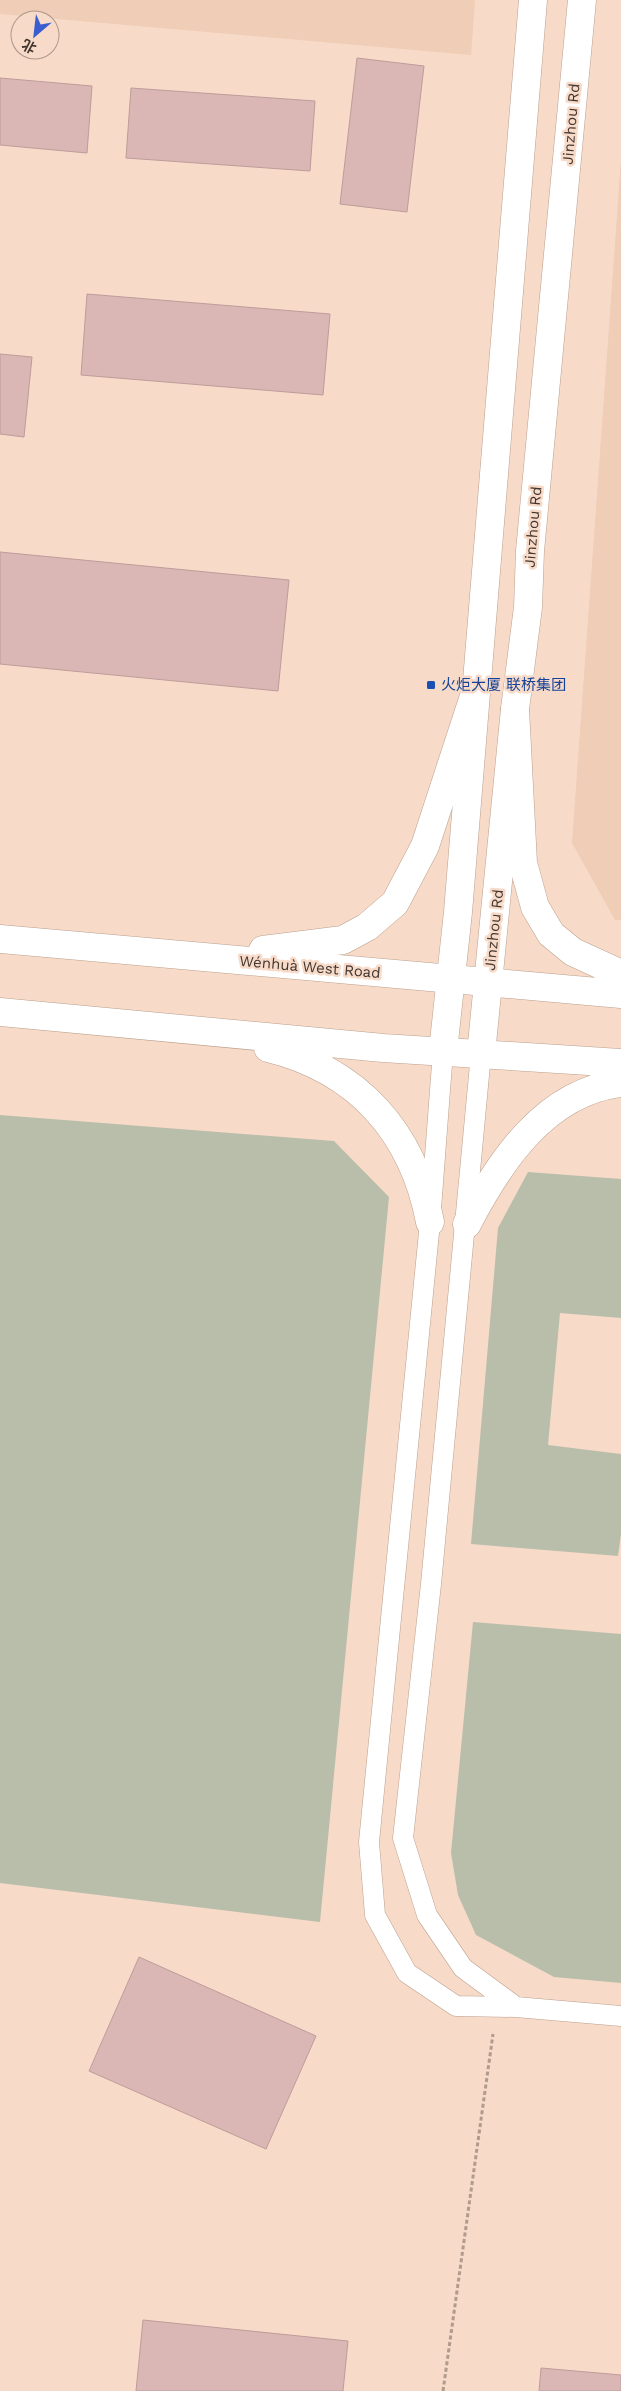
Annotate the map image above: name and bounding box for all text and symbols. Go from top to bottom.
north arrow [10,10,60,60]
text: 北 [19,36,39,57]
street label: Jinzhou Rd [558,83,584,165]
street label: Jinzhou Rd [520,486,546,568]
place label: 火炬大厦 联桥集团 [441,676,566,694]
marker: 火炬大厦 联桥集团 [425,679,437,691]
street label: Jinzhou Rd [481,889,507,971]
street label: Wénhuà West Road [239,952,381,982]

